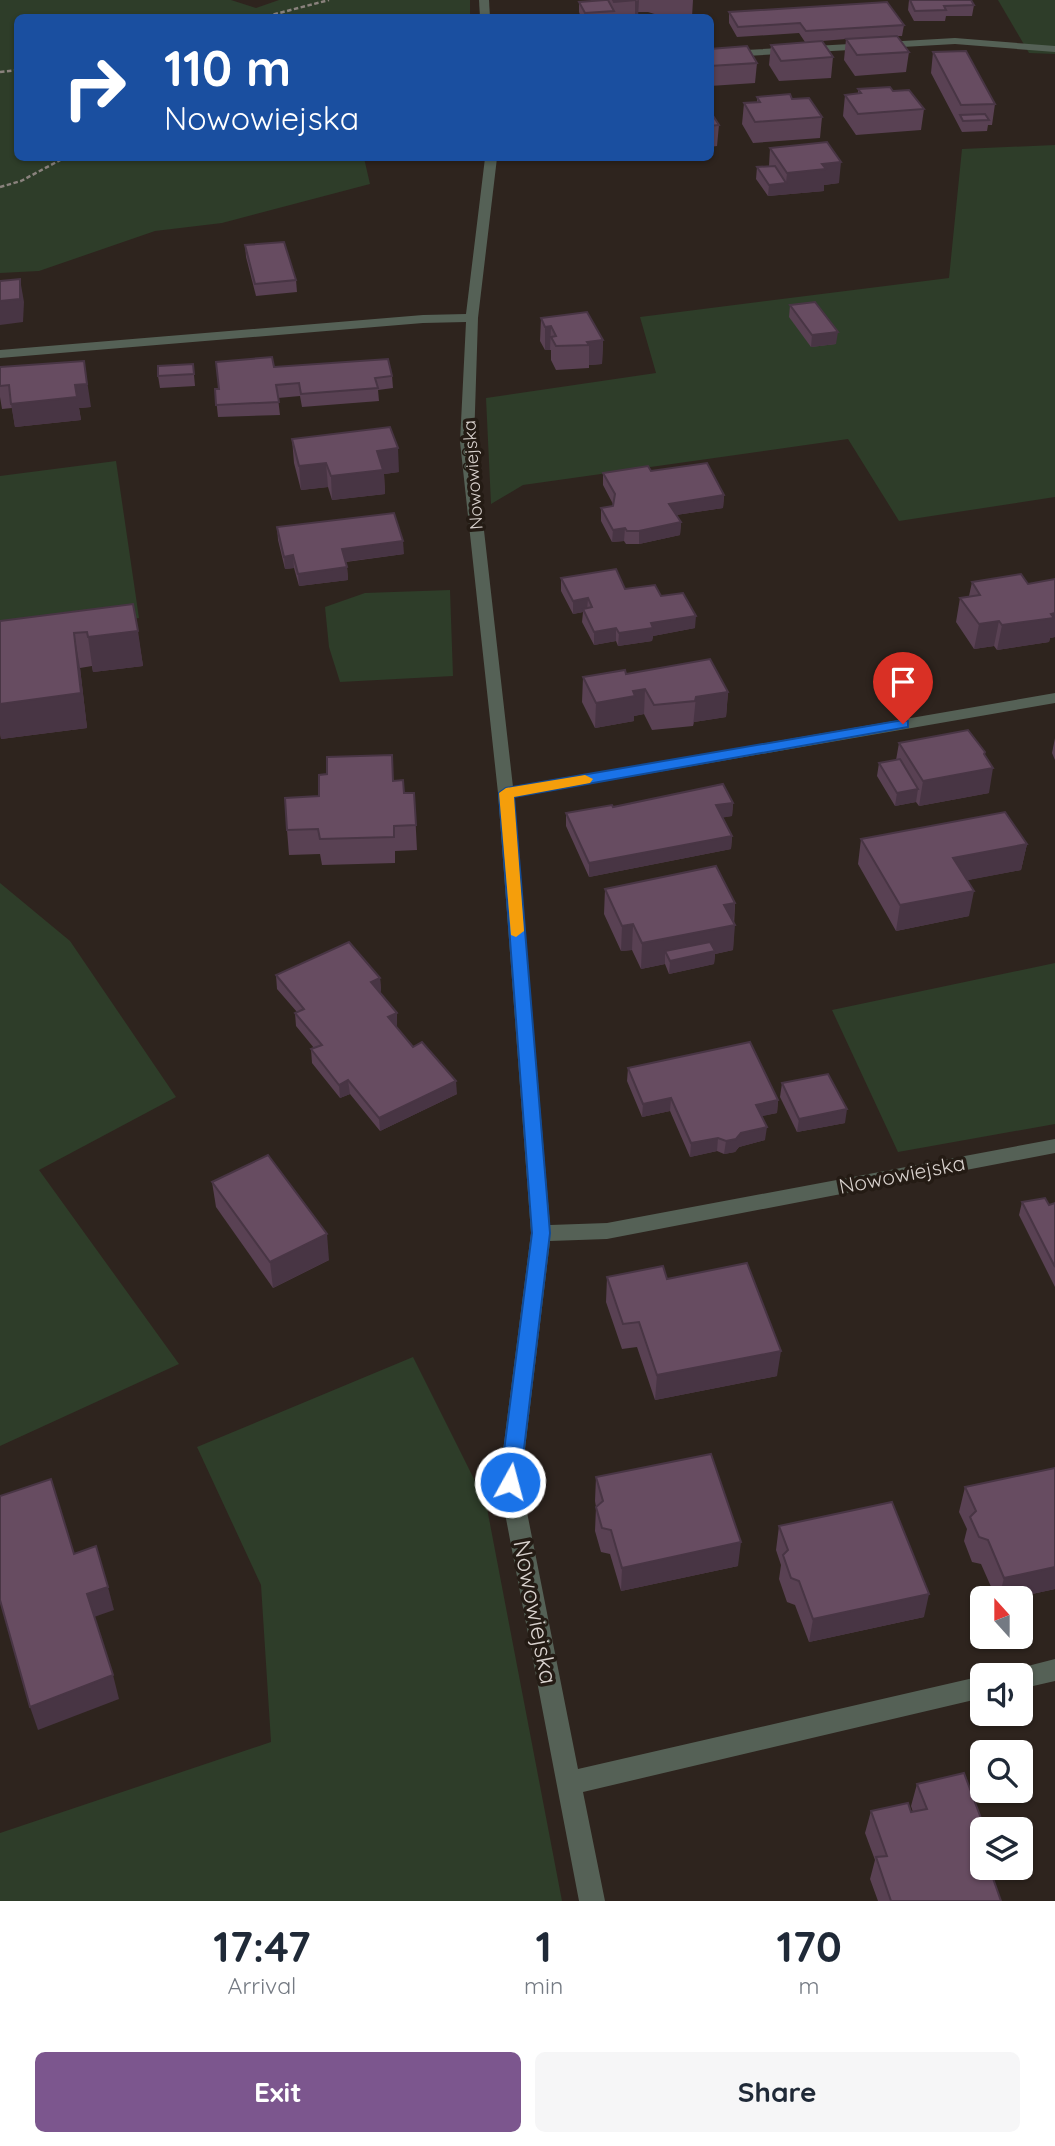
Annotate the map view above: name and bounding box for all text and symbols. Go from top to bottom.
text: 110 m [164,37,291,98]
icon: right [49,42,140,133]
text: Nowowiejska [164,98,359,138]
street label: Nowowiejska [457,420,488,531]
pin [873,652,933,724]
icon: arrive [884,663,922,701]
street label: Nowowiejska [837,1149,967,1199]
position arrow [473,1445,547,1519]
street label: Nowowiejska [507,1537,565,1686]
north arrow [970,1586,1032,1648]
map controls [970,1586,1033,1880]
button: sound [970,1663,1033,1726]
button: search [970,1740,1033,1803]
button: layers [970,1817,1033,1880]
text: 17:47 [213,1920,311,1973]
text: 1 [535,1920,552,1973]
text: 170 [777,1920,842,1973]
text: Arrival [228,1971,296,2000]
text: min [524,1971,563,2000]
text: m [799,1971,820,2000]
button: Exit [35,2052,521,2132]
button: Share [535,2052,1020,2132]

